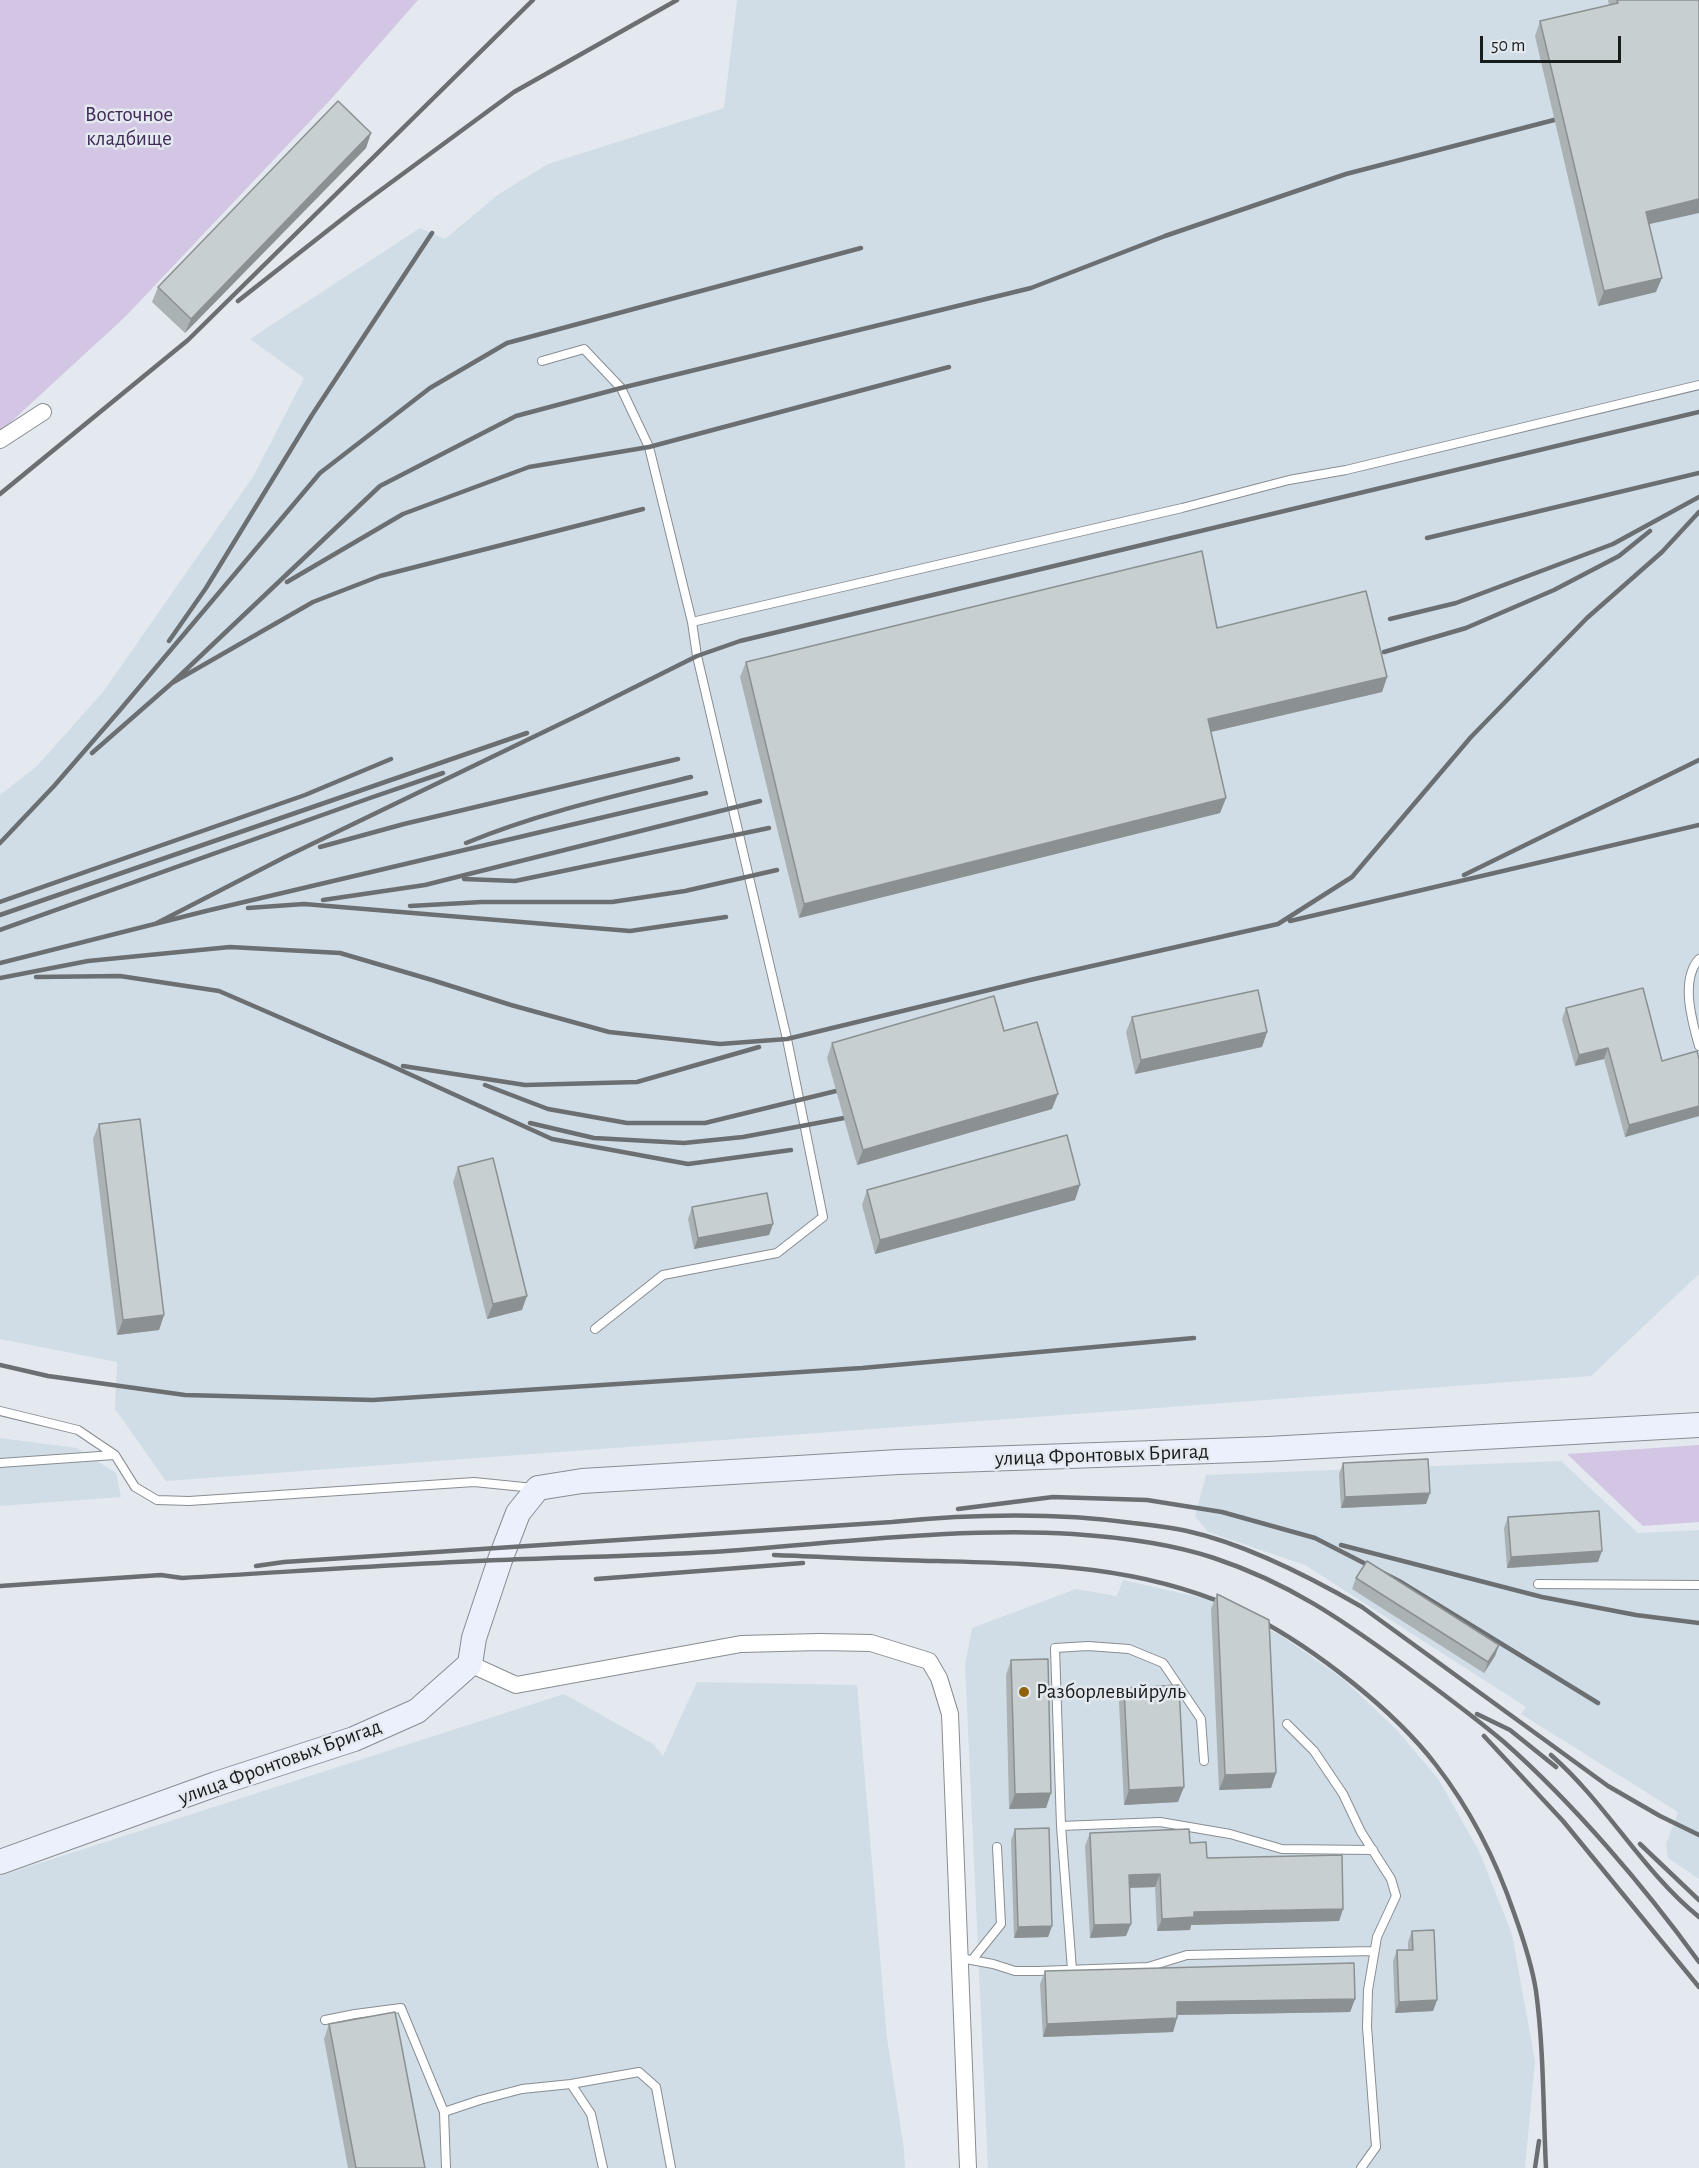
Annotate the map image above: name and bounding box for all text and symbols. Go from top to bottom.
scale bar [1483,24,1624,62]
text: 50 m [1491,37,1525,55]
park label: Восточное кладбище [85,102,173,152]
street label: улица Фронтовых Бригад [995,1439,1209,1471]
place label: Разборлевыйруль [1036,1679,1186,1705]
marker: Разборлевыйруль [1017,1685,1031,1699]
street label: улица Фронтовых Бригад [175,1714,385,1810]

